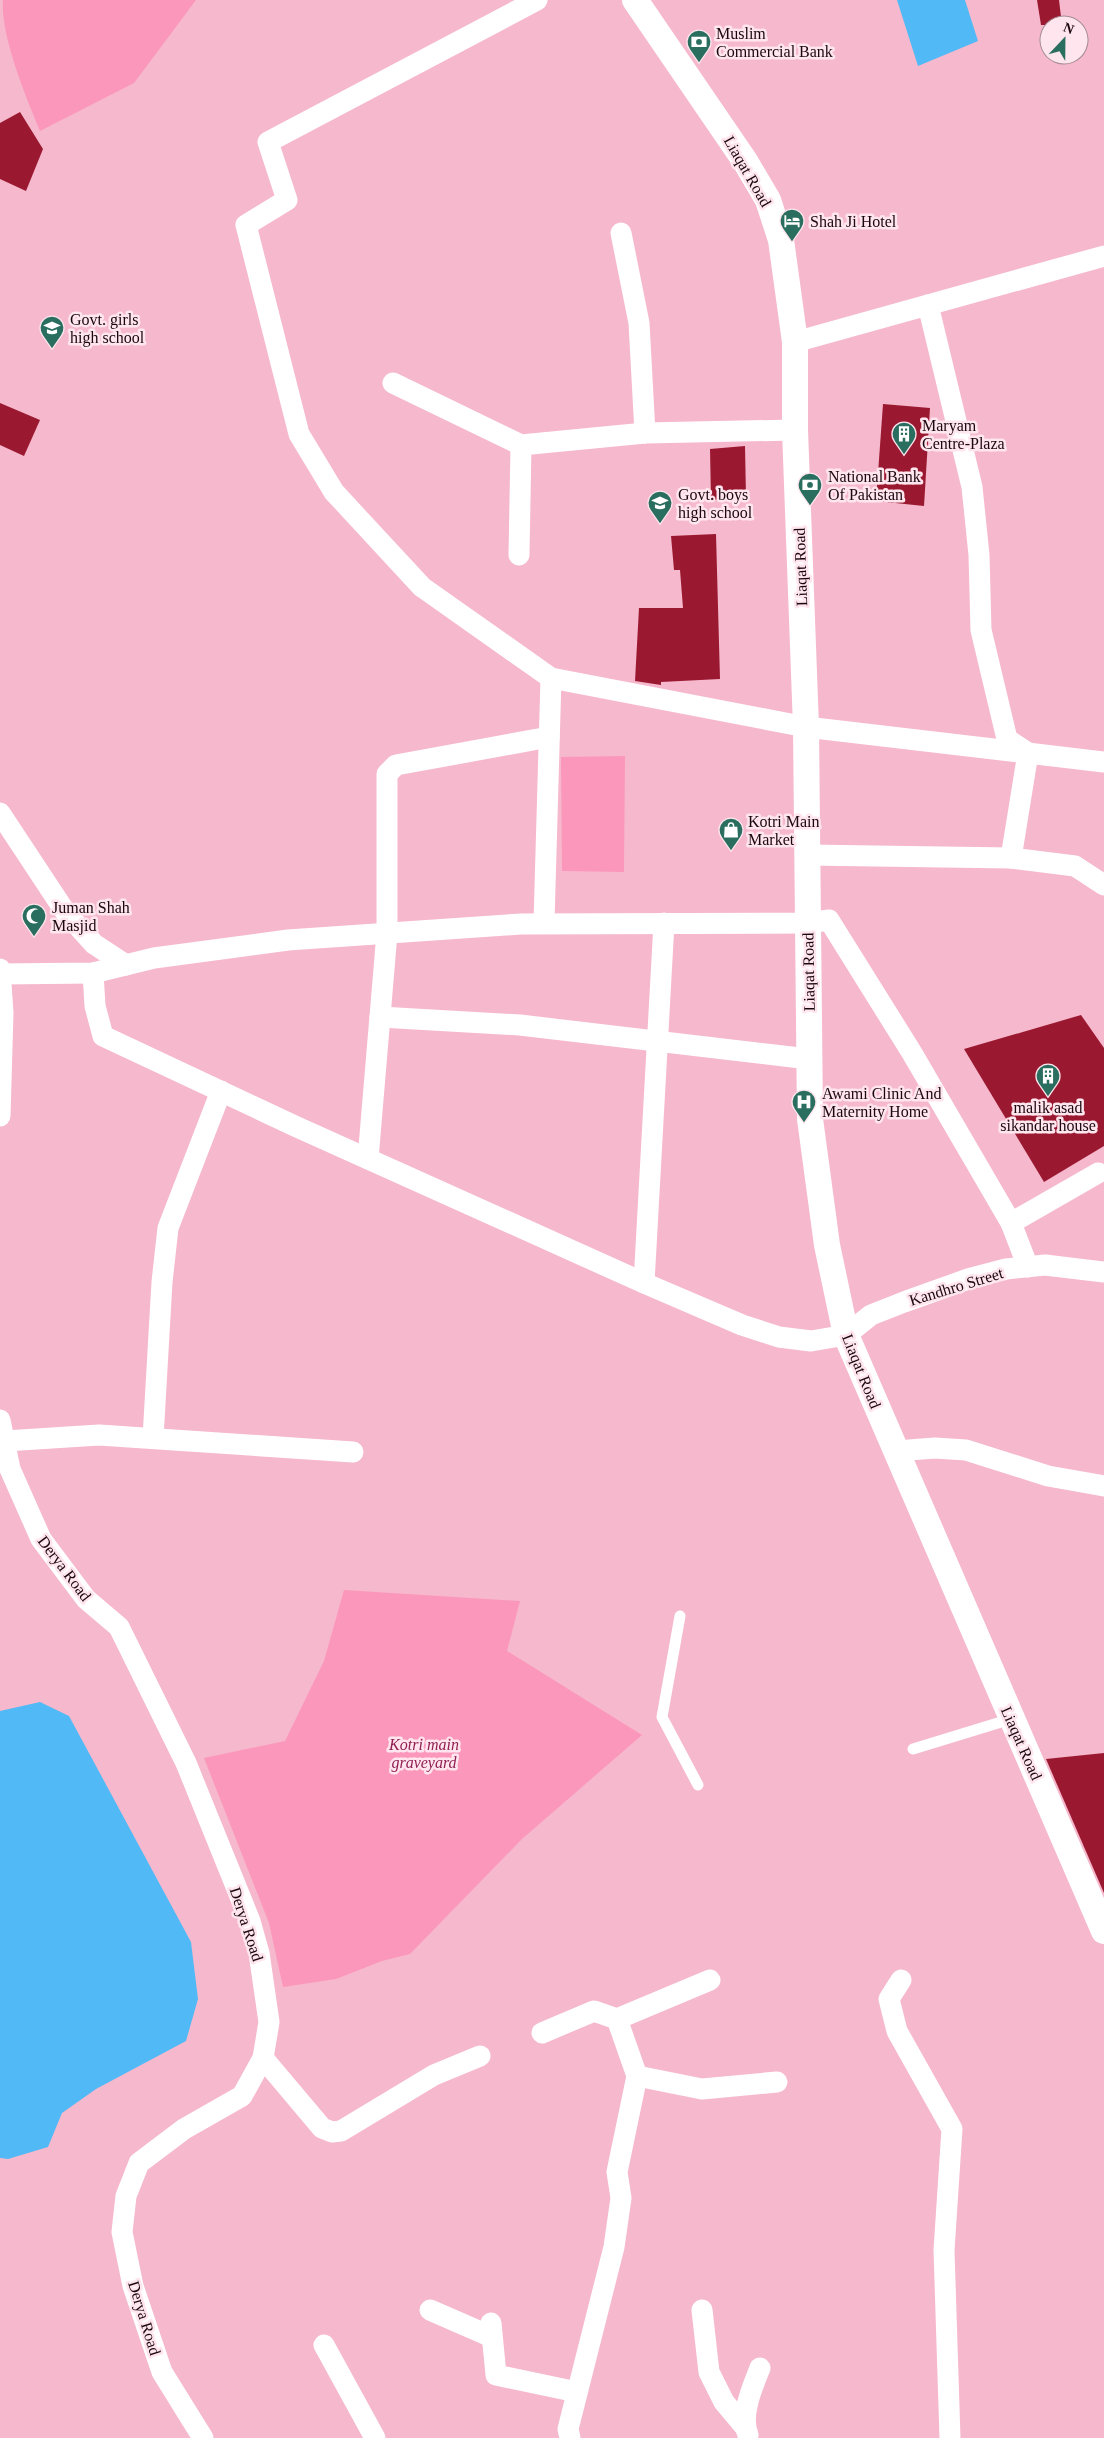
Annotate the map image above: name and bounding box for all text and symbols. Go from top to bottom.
north arrow [1039,15,1089,65]
text: N [1061,20,1076,37]
place label: Muslim Commercial Bank [716,25,833,60]
bank icon: Muslim Commercial Bank [686,29,712,63]
street label: Liaqat Road [720,133,775,210]
hotel icon: Shah Ji Hotel [779,208,805,242]
place label: Shah Ji Hotel [810,213,897,230]
place label: Govt. girls high school [70,311,145,347]
school or university icon: Govt. girls high school [39,315,65,349]
place label: Maryam Centre-Plaza [922,417,1005,452]
building icon: Maryam Centre-Plaza [891,421,917,455]
place label: National Bank Of Pakistan [828,468,921,503]
bank icon: National Bank Of Pakistan [797,472,823,506]
place label: Govt. boys high school [678,486,753,522]
school or university icon: Govt. boys high school [647,490,673,524]
street label: Liaqat Road [791,527,811,607]
place label: Kotri Main Market [748,813,820,848]
shop icon: Kotri Main Market [718,817,744,851]
place label: Juman Shah Masjid [52,899,130,935]
mosque icon: Juman Shah Masjid [21,903,47,937]
street label: Liaqat Road [799,933,819,1011]
building icon: malik asad sikandar house [1035,1063,1061,1097]
place label: Awami Clinic And Maternity Home [822,1085,941,1121]
hospital icon: Awami Clinic And Maternity Home [791,1089,817,1123]
place label: malik asad sikandar house [1000,1099,1096,1134]
street label: Kandhro Street [907,1264,1006,1309]
street label: Liaqat Road [838,1332,884,1411]
street label: Derya Road [34,1532,95,1605]
street label: Liaqat Road [997,1704,1045,1783]
park label: Kotri main graveyard [388,1736,459,1772]
street label: Derya Road [226,1885,266,1964]
street label: Derya Road [124,2279,164,2358]

